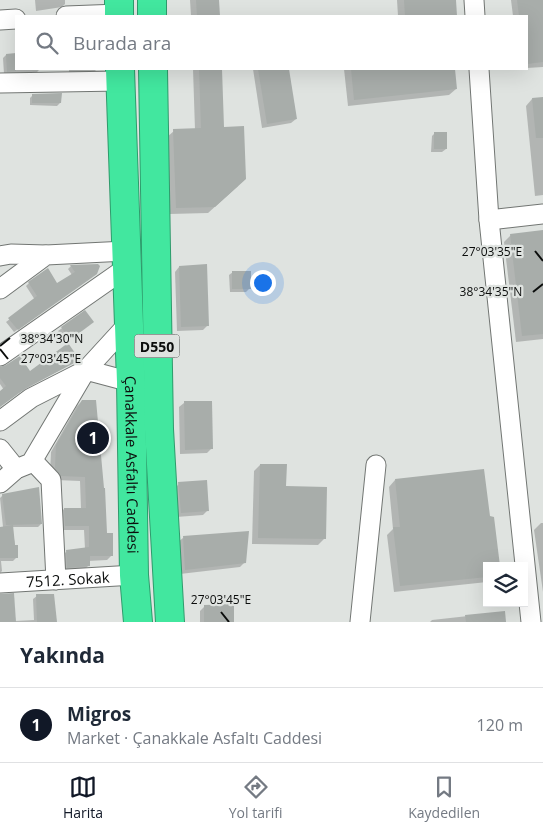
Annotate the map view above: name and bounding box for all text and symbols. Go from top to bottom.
search box [15,15,528,70]
icon: search [33,29,61,57]
text: Burada ara [73,30,171,56]
text: 27°03'35"E [462,243,522,260]
your location [250,270,276,296]
text: 38°34'35"N [460,283,522,300]
text: 38°34'30"N [21,330,83,347]
road number: D550 [134,334,180,358]
text: 27°03'45"E [21,350,81,367]
street label: Çanakkale Asfaltı Caddesi [121,375,144,554]
pin: 1 [77,419,109,457]
map controls [483,562,528,607]
button: layers [483,562,528,607]
street label: 7512. Sokak [26,566,110,591]
text: 27°03'45"E [191,591,251,608]
text: Yakında [20,641,105,669]
text: Migros [67,701,131,727]
text: 1 [31,714,41,736]
text: 120 m [477,714,523,736]
text: Market · Çanakkale Asfaltı Caddesi [67,727,322,749]
tab: Harita [63,773,103,822]
tab: Yol tarifi [229,773,282,822]
tab: Kaydedilen [408,773,480,822]

